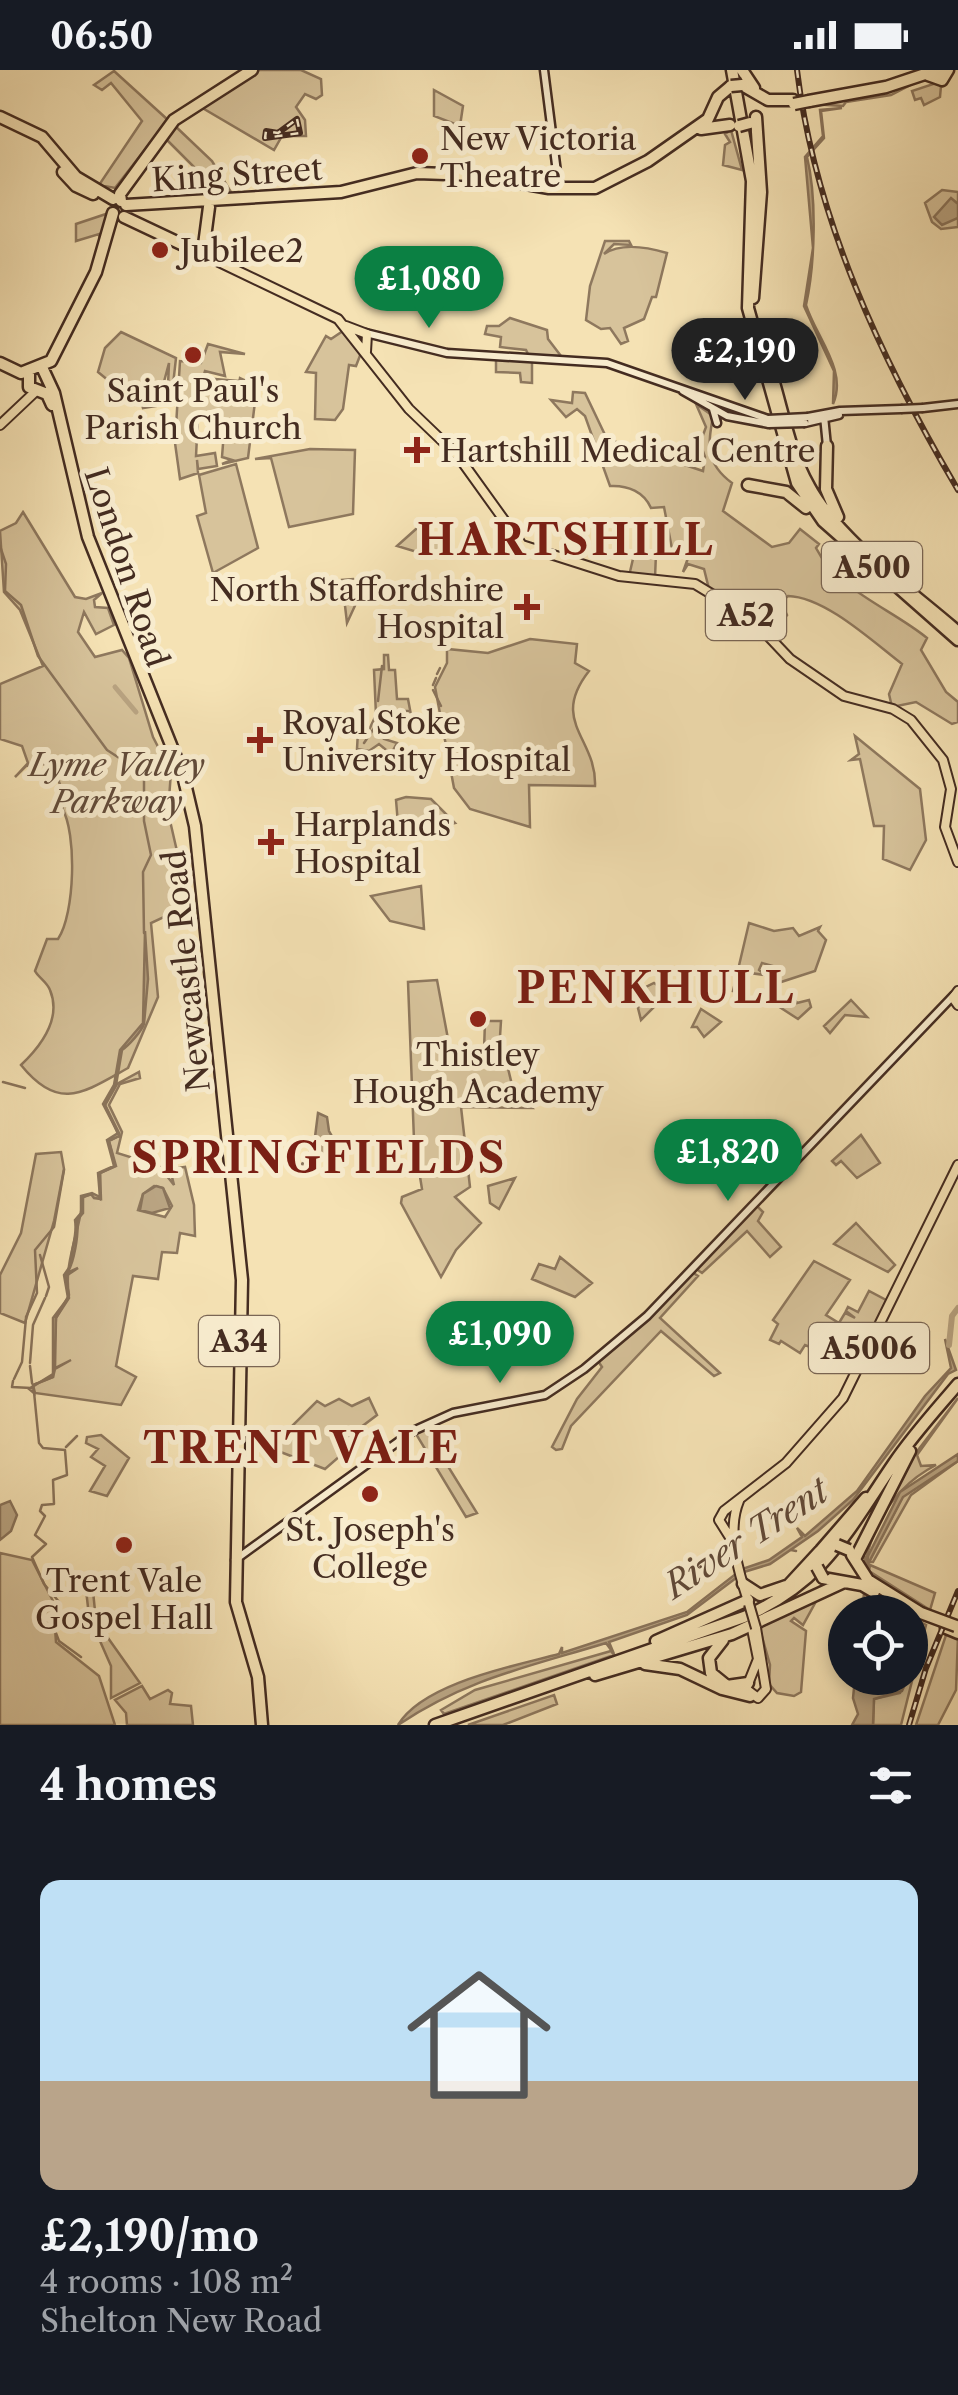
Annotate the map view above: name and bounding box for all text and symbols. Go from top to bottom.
text: 06:50 [50,12,153,59]
place label: New Victoria Theatre [440,119,637,195]
marker: New Victoria Theatre [409,145,431,167]
street label: King Street [150,149,324,199]
place label: Jubilee2 [175,231,304,270]
marker: Jubilee2 [149,239,171,261]
pin: £1,080 [348,246,510,331]
text: £1,080 [377,259,481,298]
pin: £2,190 [664,318,826,403]
text: £2,190 [693,331,797,370]
marker: Saint Paul's Parish Church [182,344,204,366]
place label: Saint Paul's Parish Church [84,371,302,447]
place label: Hartshill Medical Centre [440,431,815,470]
marker: Hartshill Medical Centre [404,437,430,463]
street label: London Road [76,462,178,672]
district label: HARTSHILL [417,514,715,566]
road number: A500 [822,542,922,592]
place label: North Staffordshire Hospital [210,570,504,646]
road number: A52 [706,590,786,640]
marker: North Staffordshire Hospital [514,594,540,620]
place label: Royal Stoke University Hospital [282,703,571,779]
marker: Royal Stoke University Hospital [247,727,273,753]
park label: Lyme Valley Parkway [26,745,205,821]
place label: Harplands Hospital [294,805,451,881]
marker: Harplands Hospital [258,829,284,855]
street label: Newcastle Road [154,848,218,1094]
district label: PENKHULL [516,962,796,1014]
marker: Thistley Hough Academy [467,1008,489,1030]
place label: Thistley Hough Academy [352,1035,605,1111]
pin: £1,820 [647,1119,809,1204]
district label: SPRINGFIELDS [131,1132,507,1184]
text: £1,820 [676,1132,780,1171]
pin: £1,090 [419,1301,581,1386]
text: £1,090 [448,1314,552,1353]
road number: A34 [199,1316,279,1366]
road number: A5006 [809,1323,929,1373]
district label: TRENT VALE [143,1422,461,1474]
water label: River Trent [653,1468,838,1609]
marker: St. Joseph's College [359,1483,381,1505]
place label: St. Joseph's College [285,1510,455,1586]
marker: Trent Vale Gospel Hall [113,1534,135,1556]
place label: Trent Vale Gospel Hall [35,1561,213,1637]
map controls [828,1595,928,1695]
button: locate [828,1595,928,1695]
icon: filters [863,1758,918,1813]
text: 4 homes [40,1759,217,1811]
icon: home [389,1945,569,2125]
text: £2,190/mo [40,2210,259,2262]
text: 4 rooms · 108 m² [40,2262,293,2301]
text: Shelton New Road [40,2301,322,2340]

